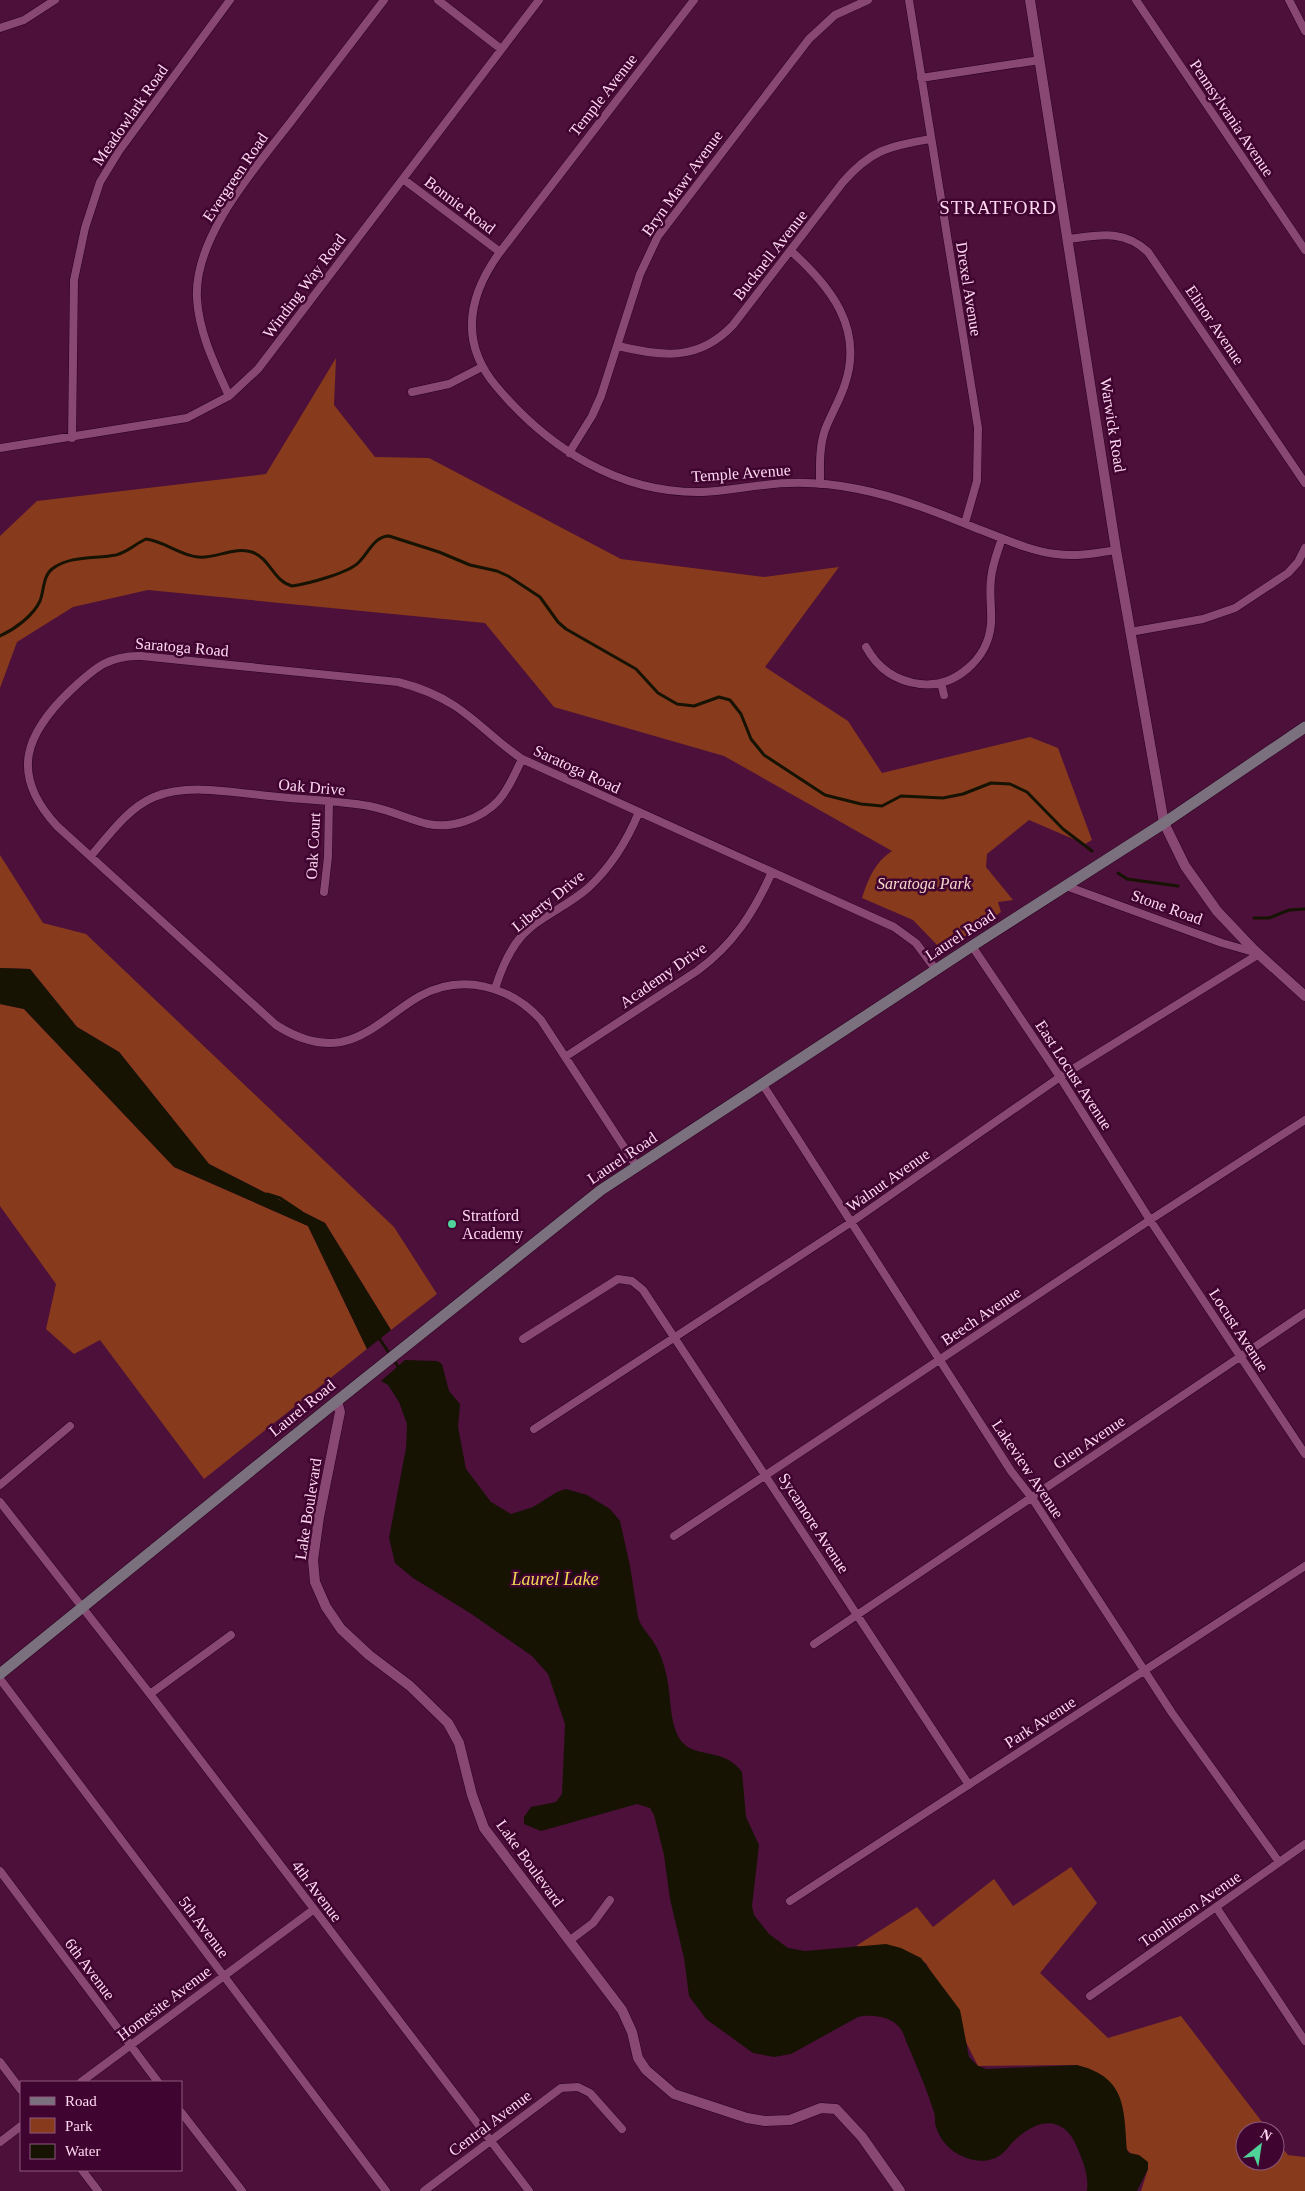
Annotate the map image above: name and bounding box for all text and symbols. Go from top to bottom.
street label: Temple Avenue [566,51,641,140]
street label: Pennsylvania Avenue [1186,56,1277,180]
street label: Meadowlark Road [89,62,171,168]
street label: Bryn Mawr Avenue [638,127,727,240]
street label: Evergreen Road [199,129,272,225]
street label: Bonnie Road [421,173,499,237]
district label: STRATFORD [939,197,1057,218]
street label: Bucknell Avenue [730,207,810,303]
street label: Winding Way Road [259,231,349,342]
street label: Drexel Avenue [953,241,985,337]
street label: Elinor Avenue [1182,282,1248,368]
street label: Warwick Road [1097,377,1129,473]
street label: Temple Avenue [691,461,791,486]
street label: Saratoga Road [134,634,229,661]
street label: Saratoga Road [531,741,623,797]
street label: Oak Drive [278,776,346,798]
street label: Oak Court [303,812,323,880]
street label: Liberty Drive [509,867,588,936]
park label: Saratoga Park [877,875,972,893]
street label: Stone Road [1129,886,1205,928]
street label: Laurel Road [922,906,998,964]
street label: Academy Drive [616,939,710,1012]
street label: East Locust Avenue [1032,1017,1116,1133]
street label: Laurel Road [584,1129,660,1187]
street label: Walnut Avenue [843,1145,933,1215]
place label: Stratford Academy [462,1207,523,1243]
marker: Stratford Academy [446,1218,458,1230]
street label: Beech Avenue [938,1283,1024,1349]
street label: Locust Avenue [1206,1285,1272,1375]
street label: Laurel Road [266,1376,338,1440]
street label: Glen Avenue [1050,1412,1128,1472]
street label: Lakeview Avenue [989,1417,1067,1521]
street label: Lake Boulevard [292,1457,324,1561]
street label: Sycamore Avenue [775,1470,853,1577]
water label: Laurel Lake [511,1569,598,1589]
street label: Park Avenue [1001,1693,1079,1751]
street label: Lake Boulevard [493,1816,567,1910]
street label: 4th Avenue [289,1857,345,1925]
street label: Tomlinson Avenue [1136,1868,1244,1950]
street label: 5th Avenue [176,1893,232,1961]
street label: 6th Avenue [62,1935,118,2003]
street label: Homesite Avenue [114,1962,214,2044]
legend [20,2081,182,2171]
street label: Central Avenue [445,2086,535,2160]
text: Road [65,2093,97,2109]
text: Park [65,2118,93,2134]
north arrow [1235,2121,1285,2171]
text: N [1258,2126,1274,2144]
text: Water [65,2143,100,2159]

